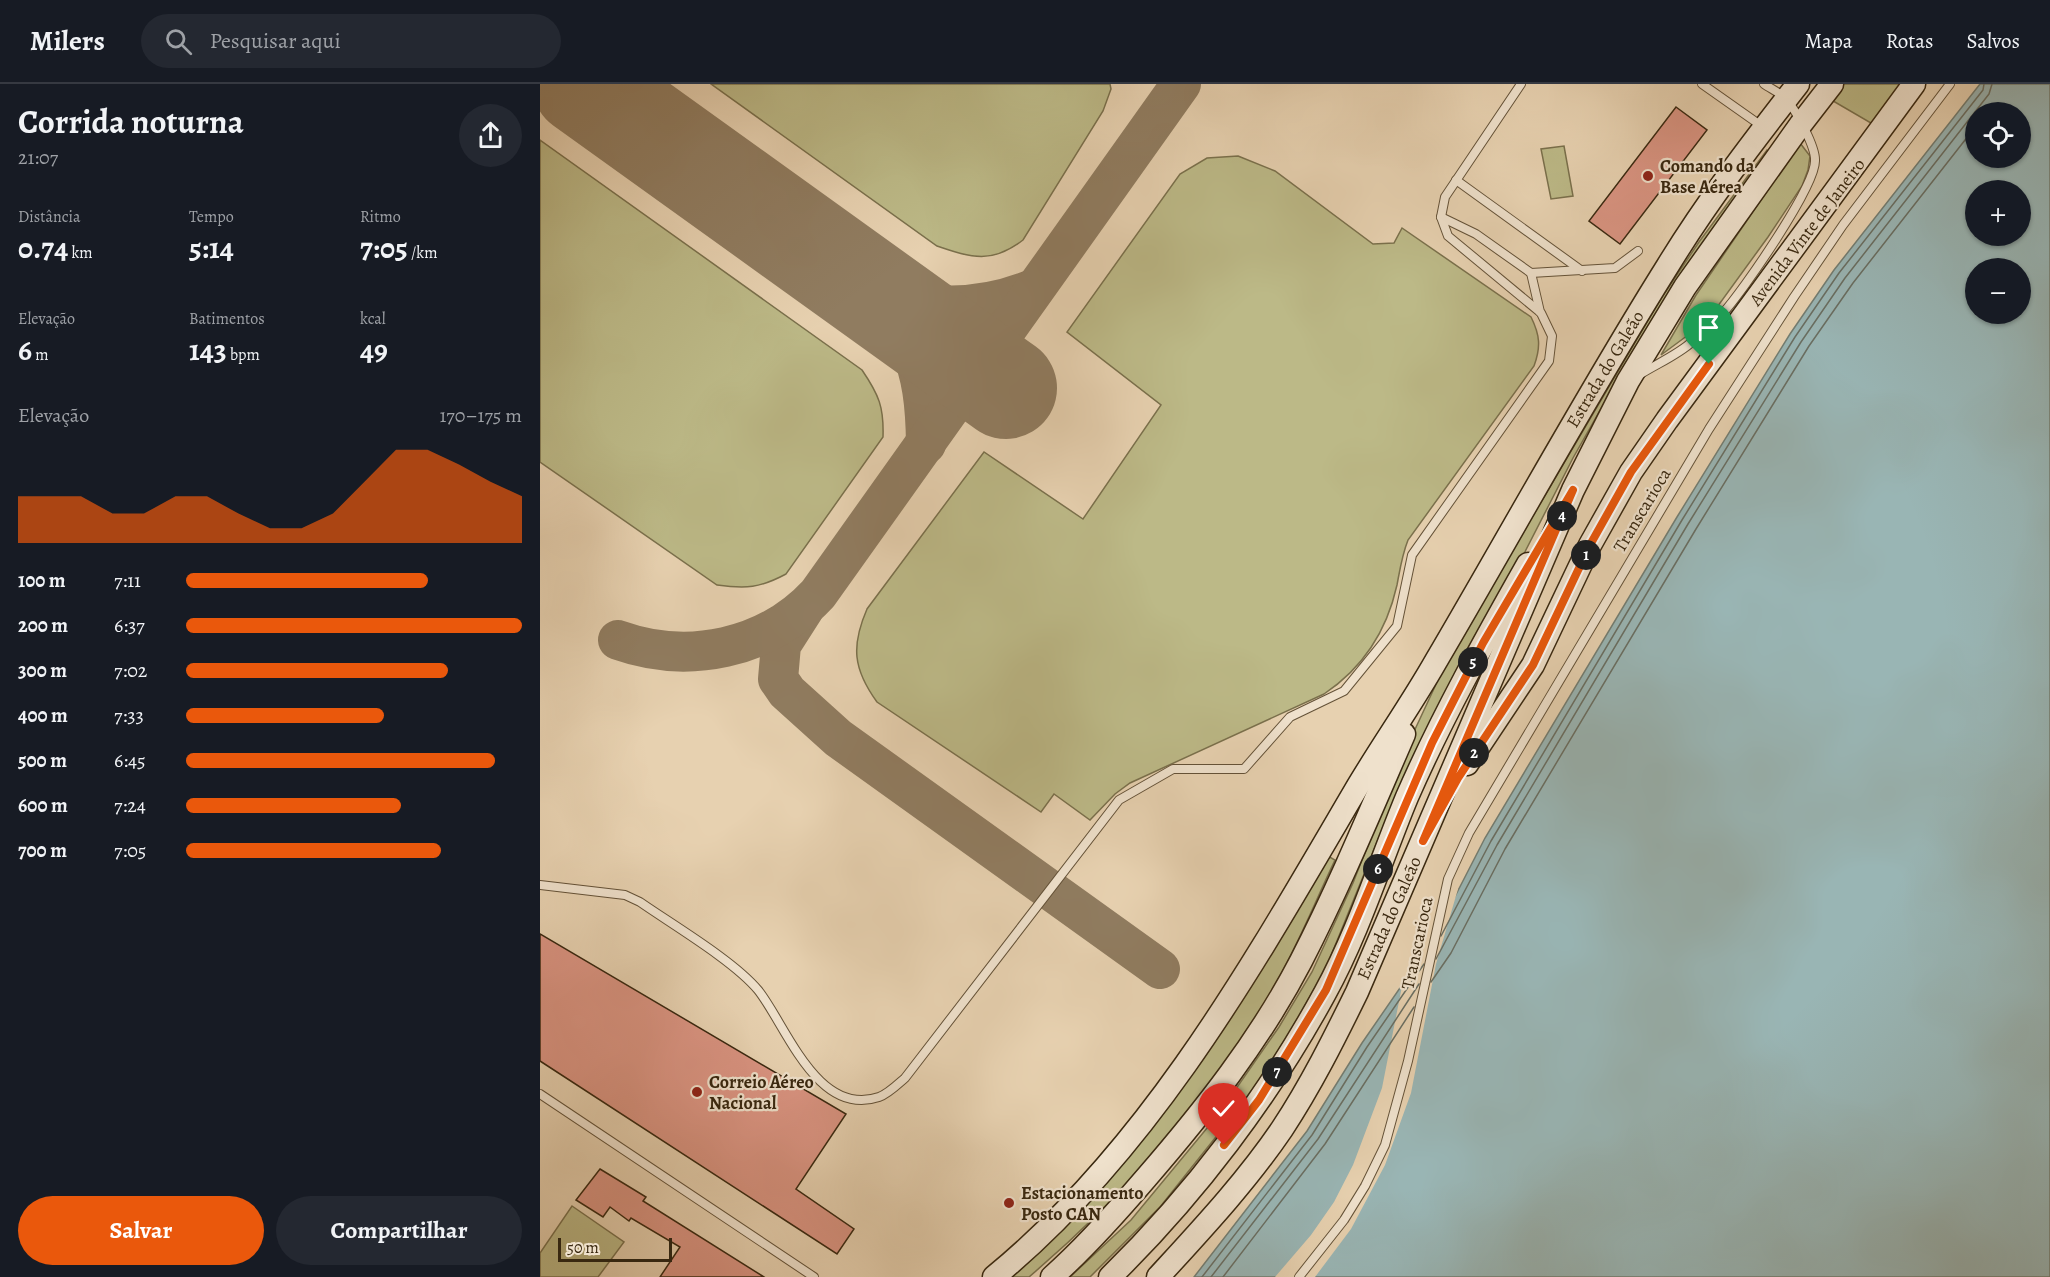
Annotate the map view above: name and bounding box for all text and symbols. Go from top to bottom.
search box [141,14,561,68]
text: Milers [30,22,105,60]
icon: search [162,25,195,58]
text: Pesquisar aqui [210,26,341,56]
text: Mapa [1804,27,1853,55]
text: Rotas [1886,27,1933,55]
text: Salvos [1966,27,2020,55]
text: Corrida noturna [18,99,244,144]
map controls [1965,102,2031,324]
button: locate [1965,102,2031,168]
button: share [459,104,522,167]
text: 21:07 [18,144,58,171]
street label: Avenida Vinte de Janeiro [1743,153,1870,311]
place label: Comando da Base Aérea [1660,154,1755,199]
marker: Comando da Base Aérea [1641,169,1655,183]
button: + [1965,180,2031,246]
text: Distância [18,206,80,228]
text: Tempo [189,206,234,228]
text: Ritmo [360,206,401,228]
text: 0.74 [18,228,68,268]
text: 5:14 [189,228,234,268]
text: 7:05 [360,228,408,268]
text: km [68,242,93,264]
text: /km [408,242,438,264]
button: − [1965,258,2031,324]
pin [1683,302,1734,364]
street label: Estrada do Galeão [1561,306,1649,432]
text: Elevação [18,308,75,330]
text: Batimentos [189,308,265,330]
text: kcal [360,308,386,330]
icon: arrive [1692,311,1725,344]
text: 6 [18,330,32,370]
text: 143 [189,330,227,370]
text: 49 [360,330,388,370]
text: m [32,344,49,366]
text: bpm [227,344,260,366]
text: Elevação [18,402,89,429]
text: 170–175 m [440,402,522,429]
street label: Transcarioca [1607,463,1677,557]
pin: 4 [1547,501,1577,531]
text: 4 [1558,505,1566,527]
pin: 1 [1571,540,1601,570]
text: 1 [1583,544,1589,566]
text: 100 m [18,567,66,594]
text: 7:11 [114,567,141,594]
text: 200 m [18,612,68,639]
text: 6:37 [114,612,145,639]
pin: 5 [1458,647,1488,677]
text: 5 [1470,651,1476,673]
text: 300 m [18,657,67,684]
text: 7:02 [114,657,147,684]
text: 400 m [18,702,68,729]
text: 7:33 [114,702,144,729]
pin: 2 [1459,738,1489,768]
text: 2 [1470,742,1478,764]
text: 500 m [18,747,67,774]
text: 6:45 [114,747,146,774]
text: 600 m [18,792,68,819]
text: 7:24 [114,792,146,819]
text: 700 m [18,837,67,864]
text: 7:05 [114,837,146,864]
street label: Estrada do Galeão [1351,852,1427,984]
pin: 6 [1363,854,1393,884]
text: 6 [1374,858,1382,880]
street label: Transcarioca [1395,894,1439,992]
pin: 7 [1262,1057,1292,1087]
text: 7 [1274,1061,1280,1083]
place label: Correio Aéreo Nacional [709,1070,814,1115]
pin [1198,1083,1249,1145]
marker: Correio Aéreo Nacional [690,1085,704,1099]
icon: check [1207,1092,1240,1125]
place label: Estacionamento Posto CAN [1021,1181,1144,1226]
button: Salvar [18,1196,264,1265]
button: Compartilhar [276,1196,522,1265]
marker: Estacionamento Posto CAN [1002,1196,1016,1210]
scale bar [558,1235,672,1262]
text: 50 m [567,1237,599,1259]

